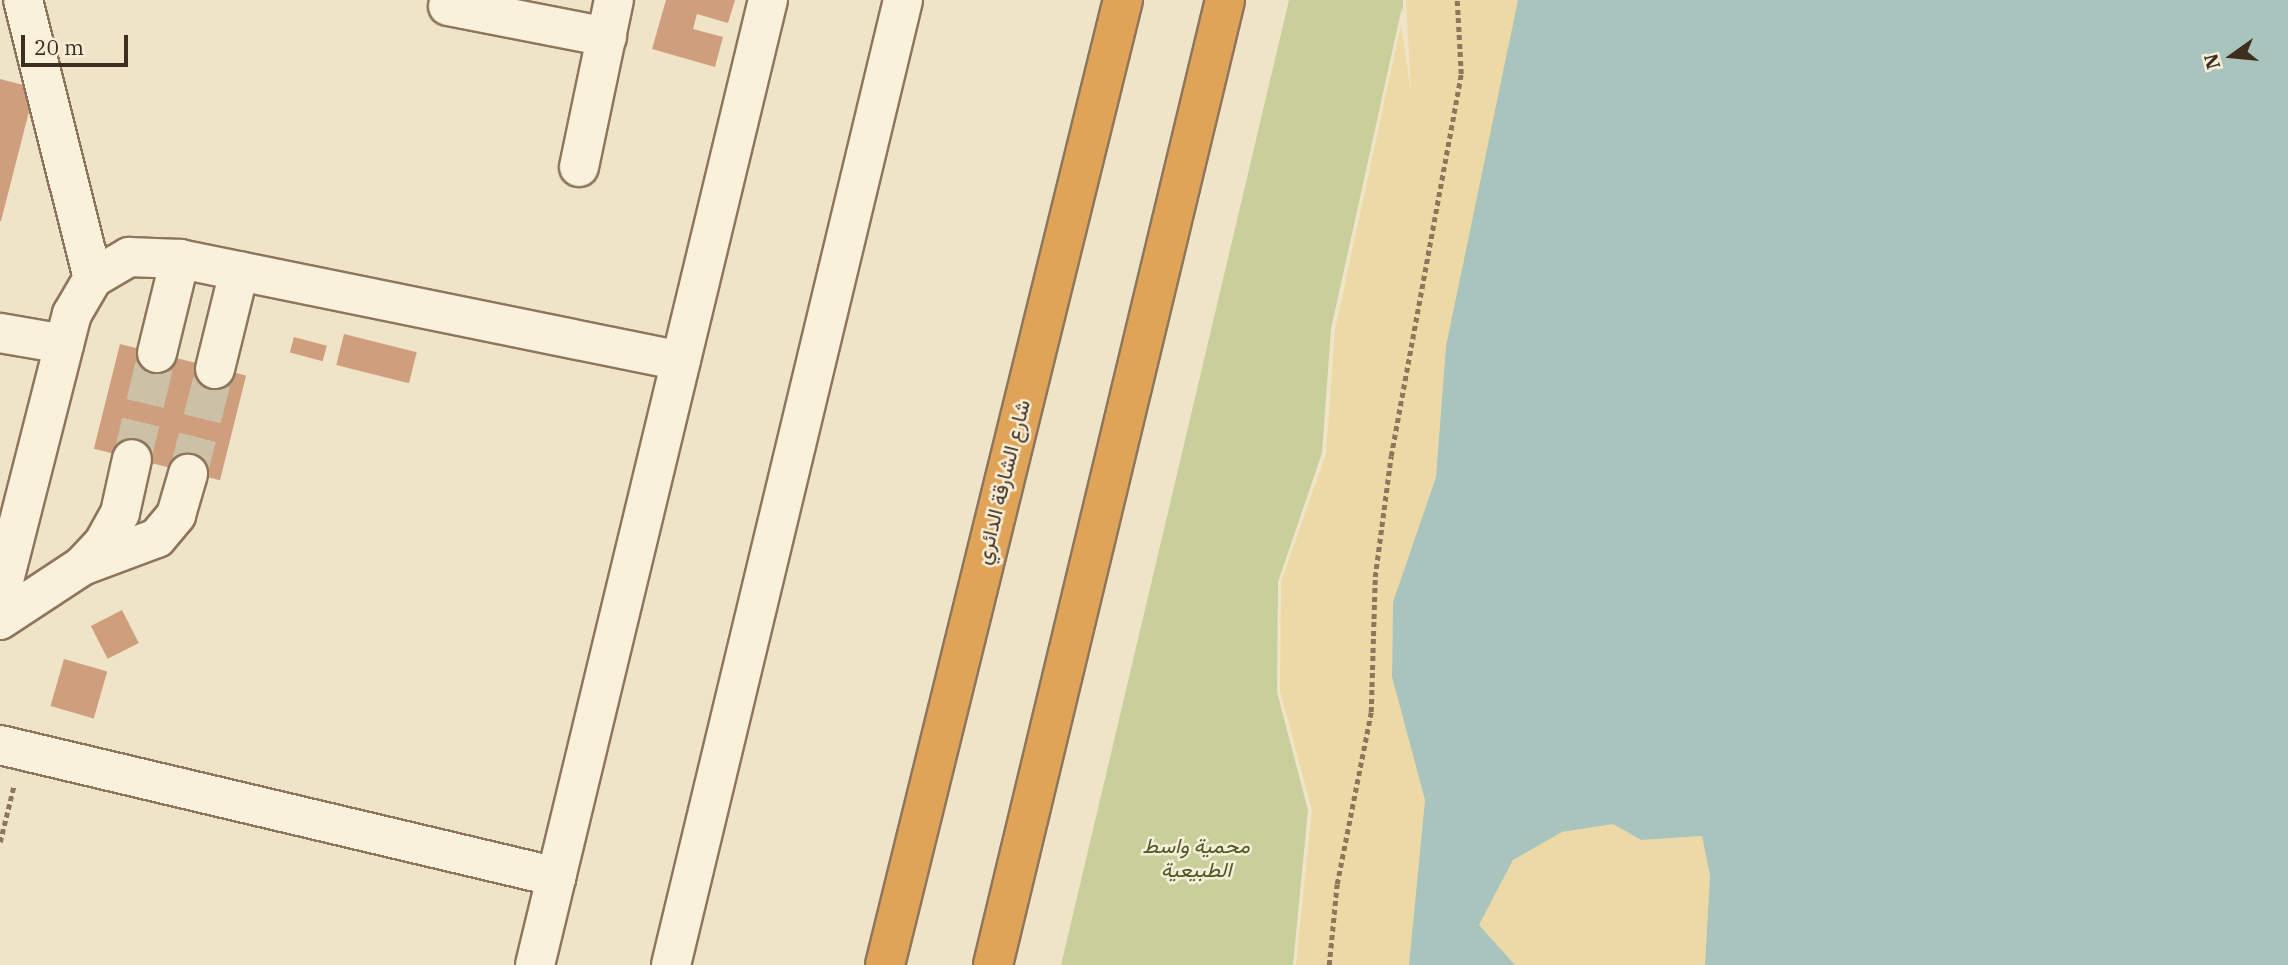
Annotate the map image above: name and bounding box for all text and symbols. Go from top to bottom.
scale bar [24,21,131,65]
north arrow [2197,21,2267,91]
text: 20 m [34,33,84,61]
text: N [2198,51,2225,72]
street label: شارع الشارقة الدائري [969,397,1035,567]
park label: محمية واسط الطبيعية [1142,832,1250,882]

